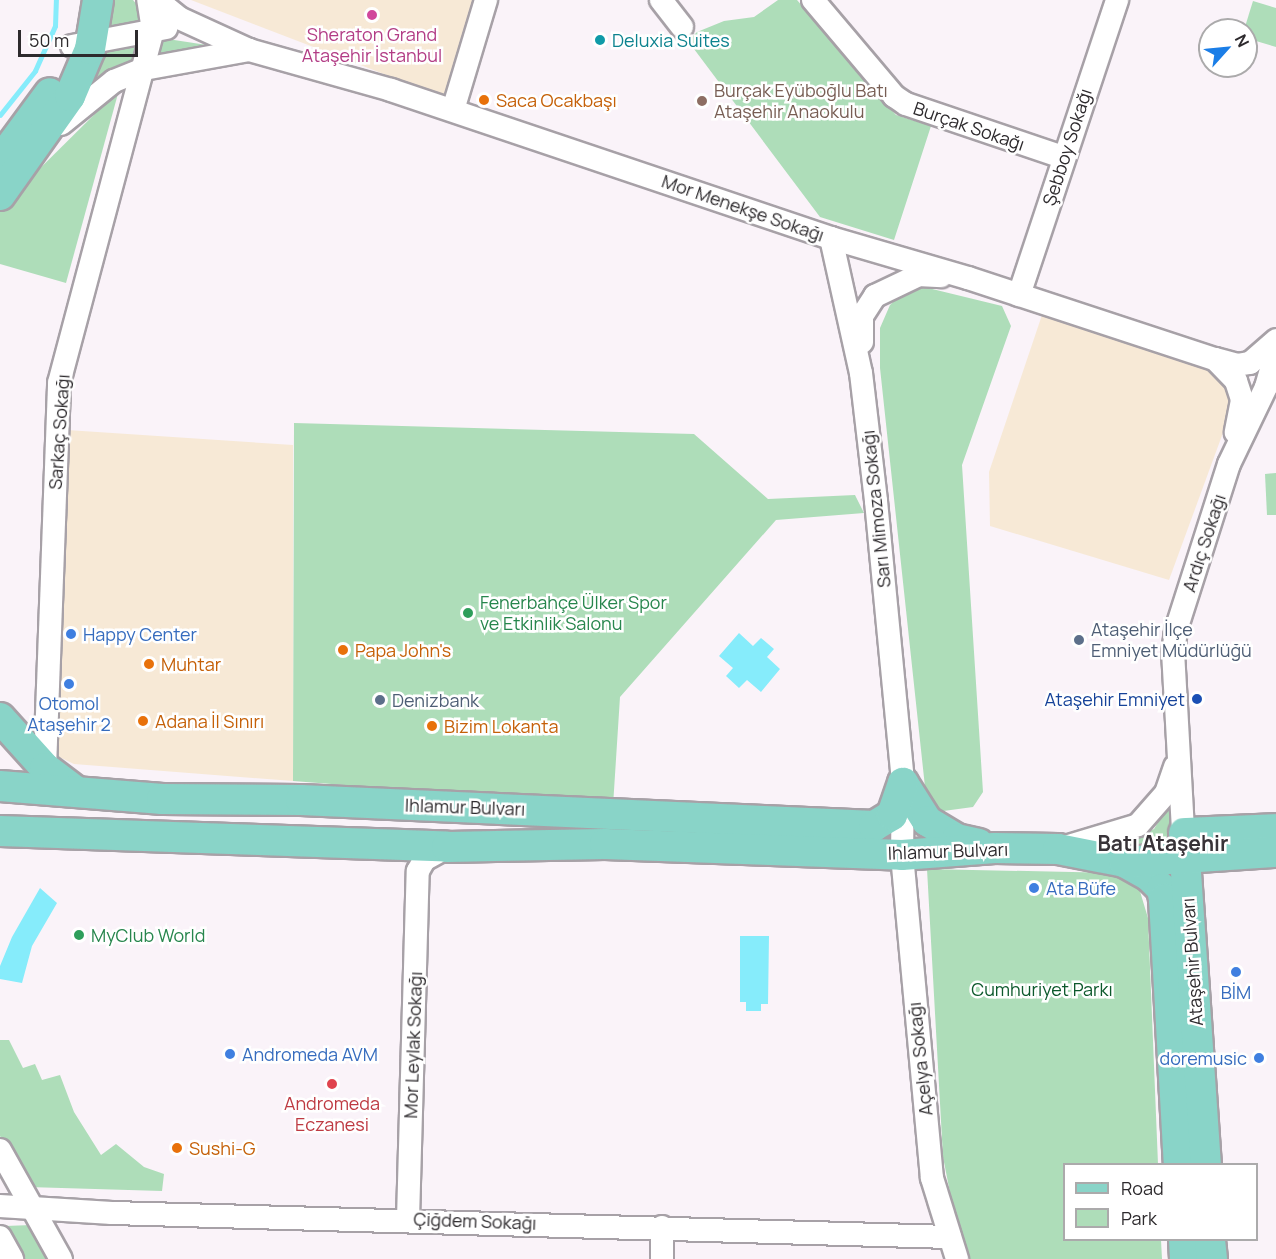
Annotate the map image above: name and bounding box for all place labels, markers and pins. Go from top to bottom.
marker: Sheraton Grand Ataşehir İstanbul [365,8,379,22]
place label: Sheraton Grand Ataşehir İstanbul [302,24,442,66]
place label: Deluxia Suites [612,29,730,51]
marker: Deluxia Suites [593,33,607,47]
place label: Burçak Eyüboğlu Batı Ataşehir Anaokulu [714,80,888,122]
place label: Saca Ocakbaşı [496,89,617,111]
marker: Saca Ocakbaşı [477,93,491,107]
marker: Burçak Eyüboğlu Batı Ataşehir Anaokulu [695,94,709,108]
place label: Fenerbahçe Ülker Spor ve Etkinlik Salonu [480,592,667,634]
marker: Fenerbahçe Ülker Spor ve Etkinlik Salonu [461,606,475,620]
place label: Ataşehir İlçe Emniyet Müdürlüğü [1091,619,1252,662]
place label: Happy Center [83,623,197,645]
marker: Happy Center [64,627,78,641]
marker: Ataşehir İlçe Emniyet Müdürlüğü [1072,633,1086,647]
place label: Papa John's [355,639,451,661]
marker: Papa John's [336,643,350,657]
place label: Muhtar [161,653,221,675]
marker: Muhtar [142,657,156,671]
marker: Otomol Ataşehir 2 [62,677,76,691]
place label: Ataşehir Emniyet [1045,688,1185,710]
place label: Denizbank [392,689,479,711]
marker: Ataşehir Emniyet [1190,692,1204,706]
place label: Otomol Ataşehir 2 [27,693,111,736]
marker: Denizbank [373,693,387,707]
place label: Adana İl Sınırı [155,710,264,732]
marker: Adana İl Sınırı [136,714,150,728]
place label: Bizim Lokanta [444,715,558,737]
marker: Bizim Lokanta [425,719,439,733]
place label: Ata Büfe [1046,877,1116,899]
marker: Ata Büfe [1027,881,1041,895]
place label: MyClub World [91,924,205,946]
marker: MyClub World [72,928,86,942]
marker: BİM [1229,965,1243,979]
place label: BİM [1221,981,1251,1003]
place label: Andromeda AVM [242,1043,378,1065]
marker: Andromeda AVM [223,1047,237,1061]
place label: doremusic [1160,1047,1247,1069]
marker: doremusic [1252,1051,1266,1065]
marker: Andromeda Eczanesi [325,1077,339,1091]
place label: Andromeda Eczanesi [284,1093,380,1136]
place label: Sushi-G [189,1137,255,1159]
marker: Sushi-G [170,1141,184,1155]

